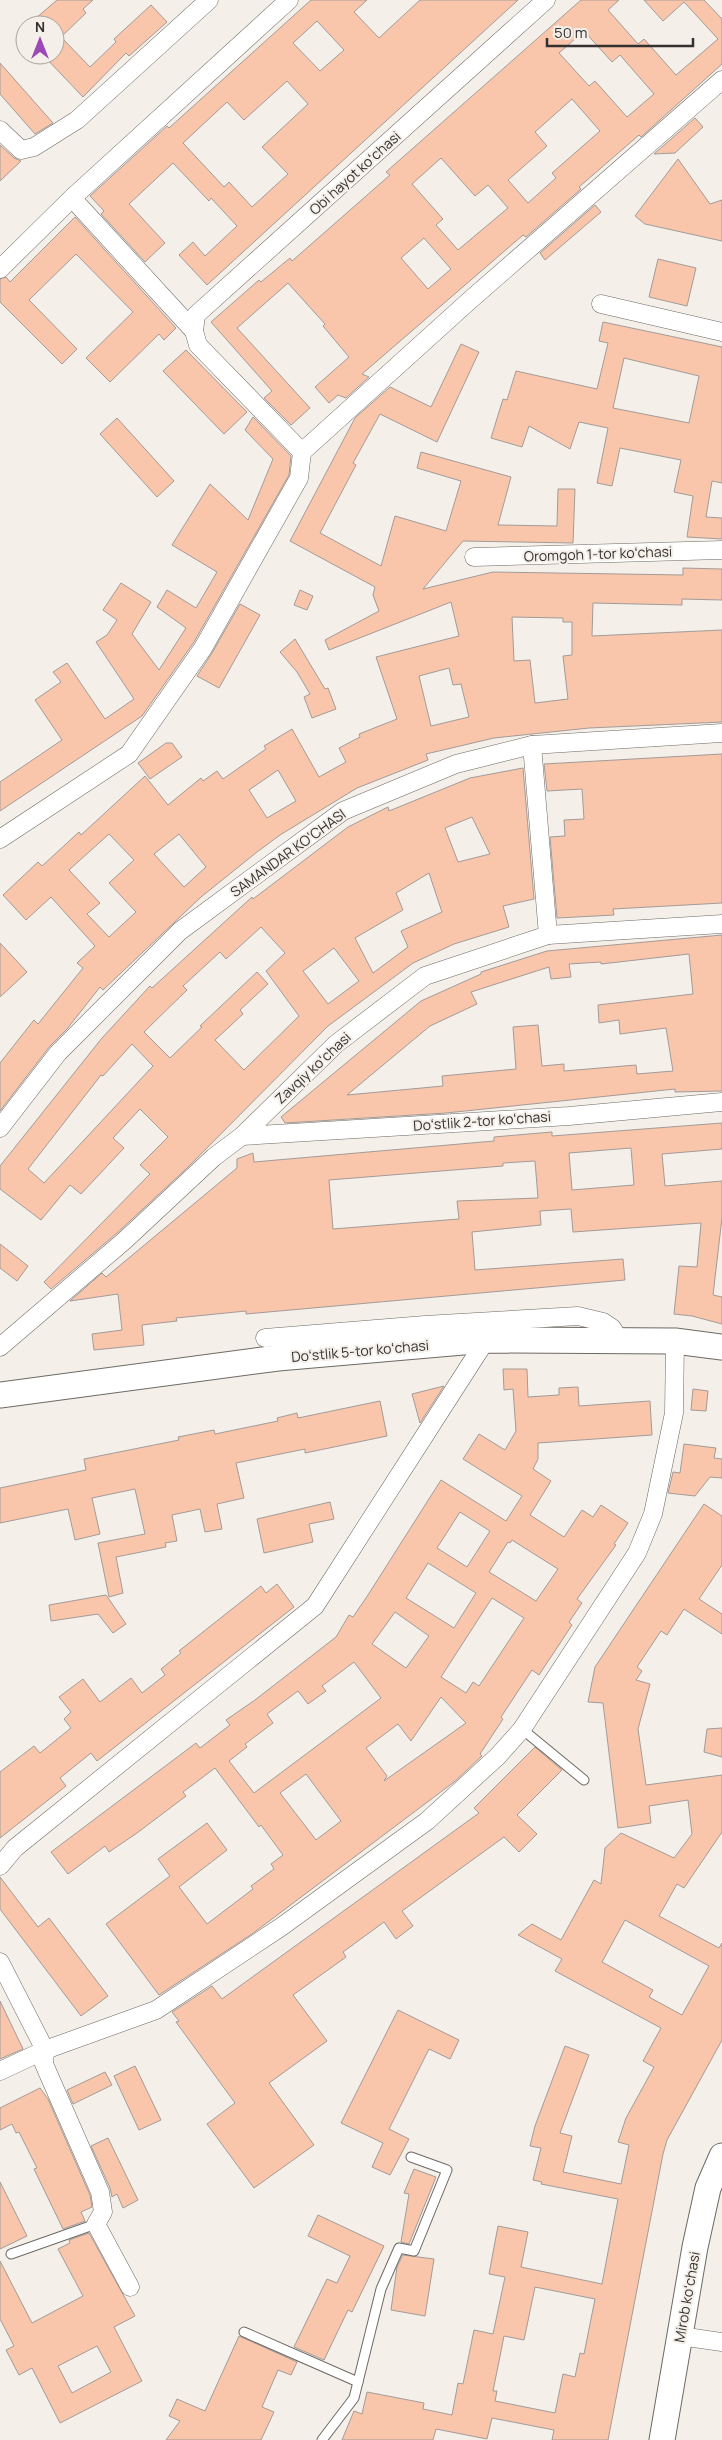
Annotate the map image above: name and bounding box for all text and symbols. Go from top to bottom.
north arrow [15,15,65,65]
scale bar [547,15,693,47]
text: N [35,17,45,36]
text: 50 m [554,22,588,43]
street label: Obi hayot koʻchasi [305,127,404,219]
street label: Oromgoh 1-tor koʻchasi [524,541,672,566]
street label: SAMANDAR KO‘CHASI [226,804,349,901]
street label: Zavqiy koʻchasi [271,1027,355,1108]
street label: Doʻstlik 2-tor koʻchasi [412,1106,551,1135]
street label: Doʻstlik 5-tor koʻchasi [290,1335,430,1366]
street label: Mirob koʻchasi [669,2250,704,2344]

